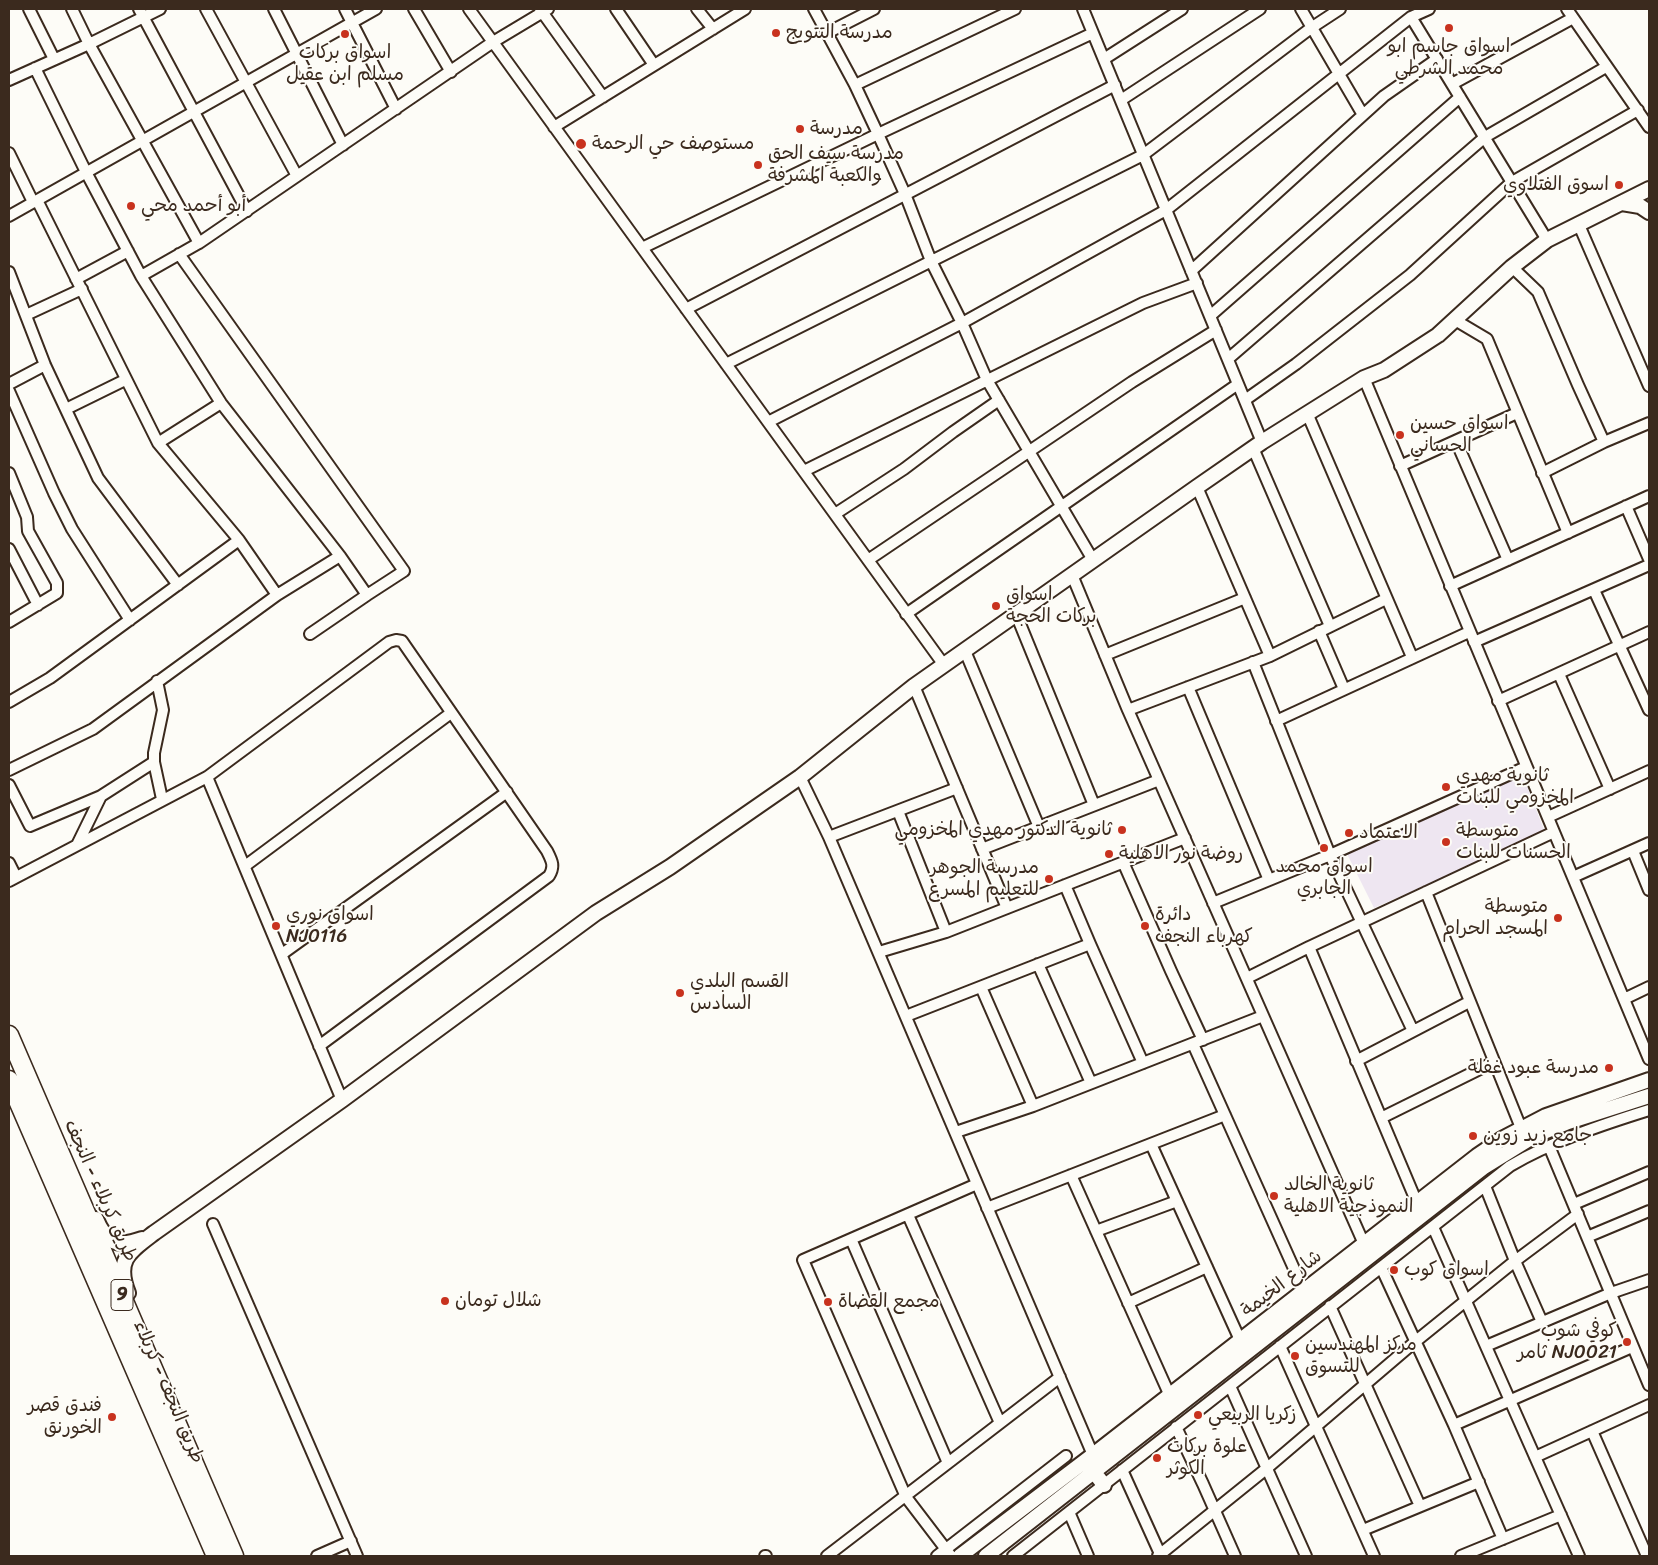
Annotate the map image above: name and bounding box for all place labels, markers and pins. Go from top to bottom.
place label: مدرسة التتويج [786,22,893,44]
marker: اسواق جاسم ابو محمد الشرطي [1443,22,1455,34]
marker: مدرسة التتويج [770,27,782,39]
marker: اسواق بركات مسلم ابن عقيل [339,28,351,40]
place label: اسواق جاسم ابو محمد الشرطي [1388,36,1510,80]
place label: اسواق بركات مسلم ابن عقيل [286,42,404,86]
place label: مدرسة [810,118,863,140]
marker: مدرسة [794,123,806,135]
place label: مستوصف حي الرحمة [592,133,754,155]
marker: مستوصف حي الرحمة [574,137,588,151]
place label: مدرسة سيف الحق والكعبة المشرفة [768,143,904,187]
marker: مدرسة سيف الحق والكعبة المشرفة [752,159,764,171]
place label: اسوق الفتلاوي [1503,174,1609,196]
marker: اسوق الفتلاوي [1613,179,1625,191]
place label: أبو أحمد محي [141,195,246,217]
marker: أبو أحمد محي [125,200,137,212]
place label: اسواق حسين الحساني [1410,413,1508,457]
marker: اسواق حسين الحساني [1394,429,1406,441]
place label: اسواق بركات الحجة [1006,584,1097,628]
marker: اسواق بركات الحجة [990,600,1002,612]
place label: ثانوية مهدي المخزومي للبنات [1456,765,1574,809]
marker: ثانوية مهدي المخزومي للبنات [1440,781,1452,793]
place label: ثانوية الدكتور مهدي المخزومي [894,819,1112,841]
place label: متوسطة الحسنات للبنات [1456,820,1571,864]
place label: الاعتماد [1359,822,1418,844]
marker: ثانوية الدكتور مهدي المخزومي [1116,824,1128,836]
marker: الاعتماد [1343,827,1355,839]
marker: متوسطة الحسنات للبنات [1440,836,1452,848]
marker: اسواق محمد الجابري [1318,842,1330,854]
place label: روضة نور الاهلية [1119,843,1243,865]
marker: روضة نور الاهلية [1103,848,1115,860]
place label: اسواق محمد الجابري [1275,856,1373,900]
place label: مدرسة الجوهر للتعليم المسرع [928,857,1039,901]
marker: مدرسة الجوهر للتعليم المسرع [1043,873,1055,885]
place label: متوسطة المسجد الحرام [1442,896,1548,940]
place label: اسواق نوري NJ0116 [286,904,374,948]
place label: دائرة كهرباء النجف [1155,904,1253,948]
marker: متوسطة المسجد الحرام [1552,912,1564,924]
marker: اسواق نوري NJ0116 [270,920,282,932]
marker: دائرة كهرباء النجف [1139,920,1151,932]
place label: القسم البلدي السادس [690,971,789,1015]
marker: القسم البلدي السادس [674,987,686,999]
place label: مدرسة عبود غفلة [1468,1057,1599,1079]
marker: مدرسة عبود غفلة [1603,1062,1615,1074]
place label: جامع زيد زوين [1483,1125,1592,1147]
marker: جامع زيد زوين [1467,1130,1479,1142]
place label: ثانوية الخالد النموذجية الاهلية [1284,1174,1413,1218]
marker: ثانوية الخالد النموذجية الاهلية [1268,1190,1280,1202]
place label: اسواق كوب [1404,1259,1489,1281]
marker: اسواق كوب [1388,1264,1400,1276]
place label: شلال تومان [455,1290,542,1312]
place label: مجمع القضاة [838,1291,939,1313]
marker: شلال تومان [439,1295,451,1307]
marker: مجمع القضاة [822,1296,834,1308]
place label: كوفي شوب ثامر NJ0021 [1517,1320,1617,1364]
place label: مركز المهندسين للتسوق [1305,1334,1417,1378]
marker: كوفي شوب ثامر NJ0021 [1621,1336,1633,1348]
marker: مركز المهندسين للتسوق [1289,1350,1301,1362]
place label: فندق قصر الخورنق [27,1395,102,1439]
place label: زكريا الربيعي [1208,1404,1297,1426]
marker: زكريا الربيعي [1192,1409,1204,1421]
marker: فندق قصر الخورنق [106,1411,118,1423]
place label: علوة بركات الكوثر [1167,1436,1247,1480]
marker: علوة بركات الكوثر [1151,1452,1163,1464]

